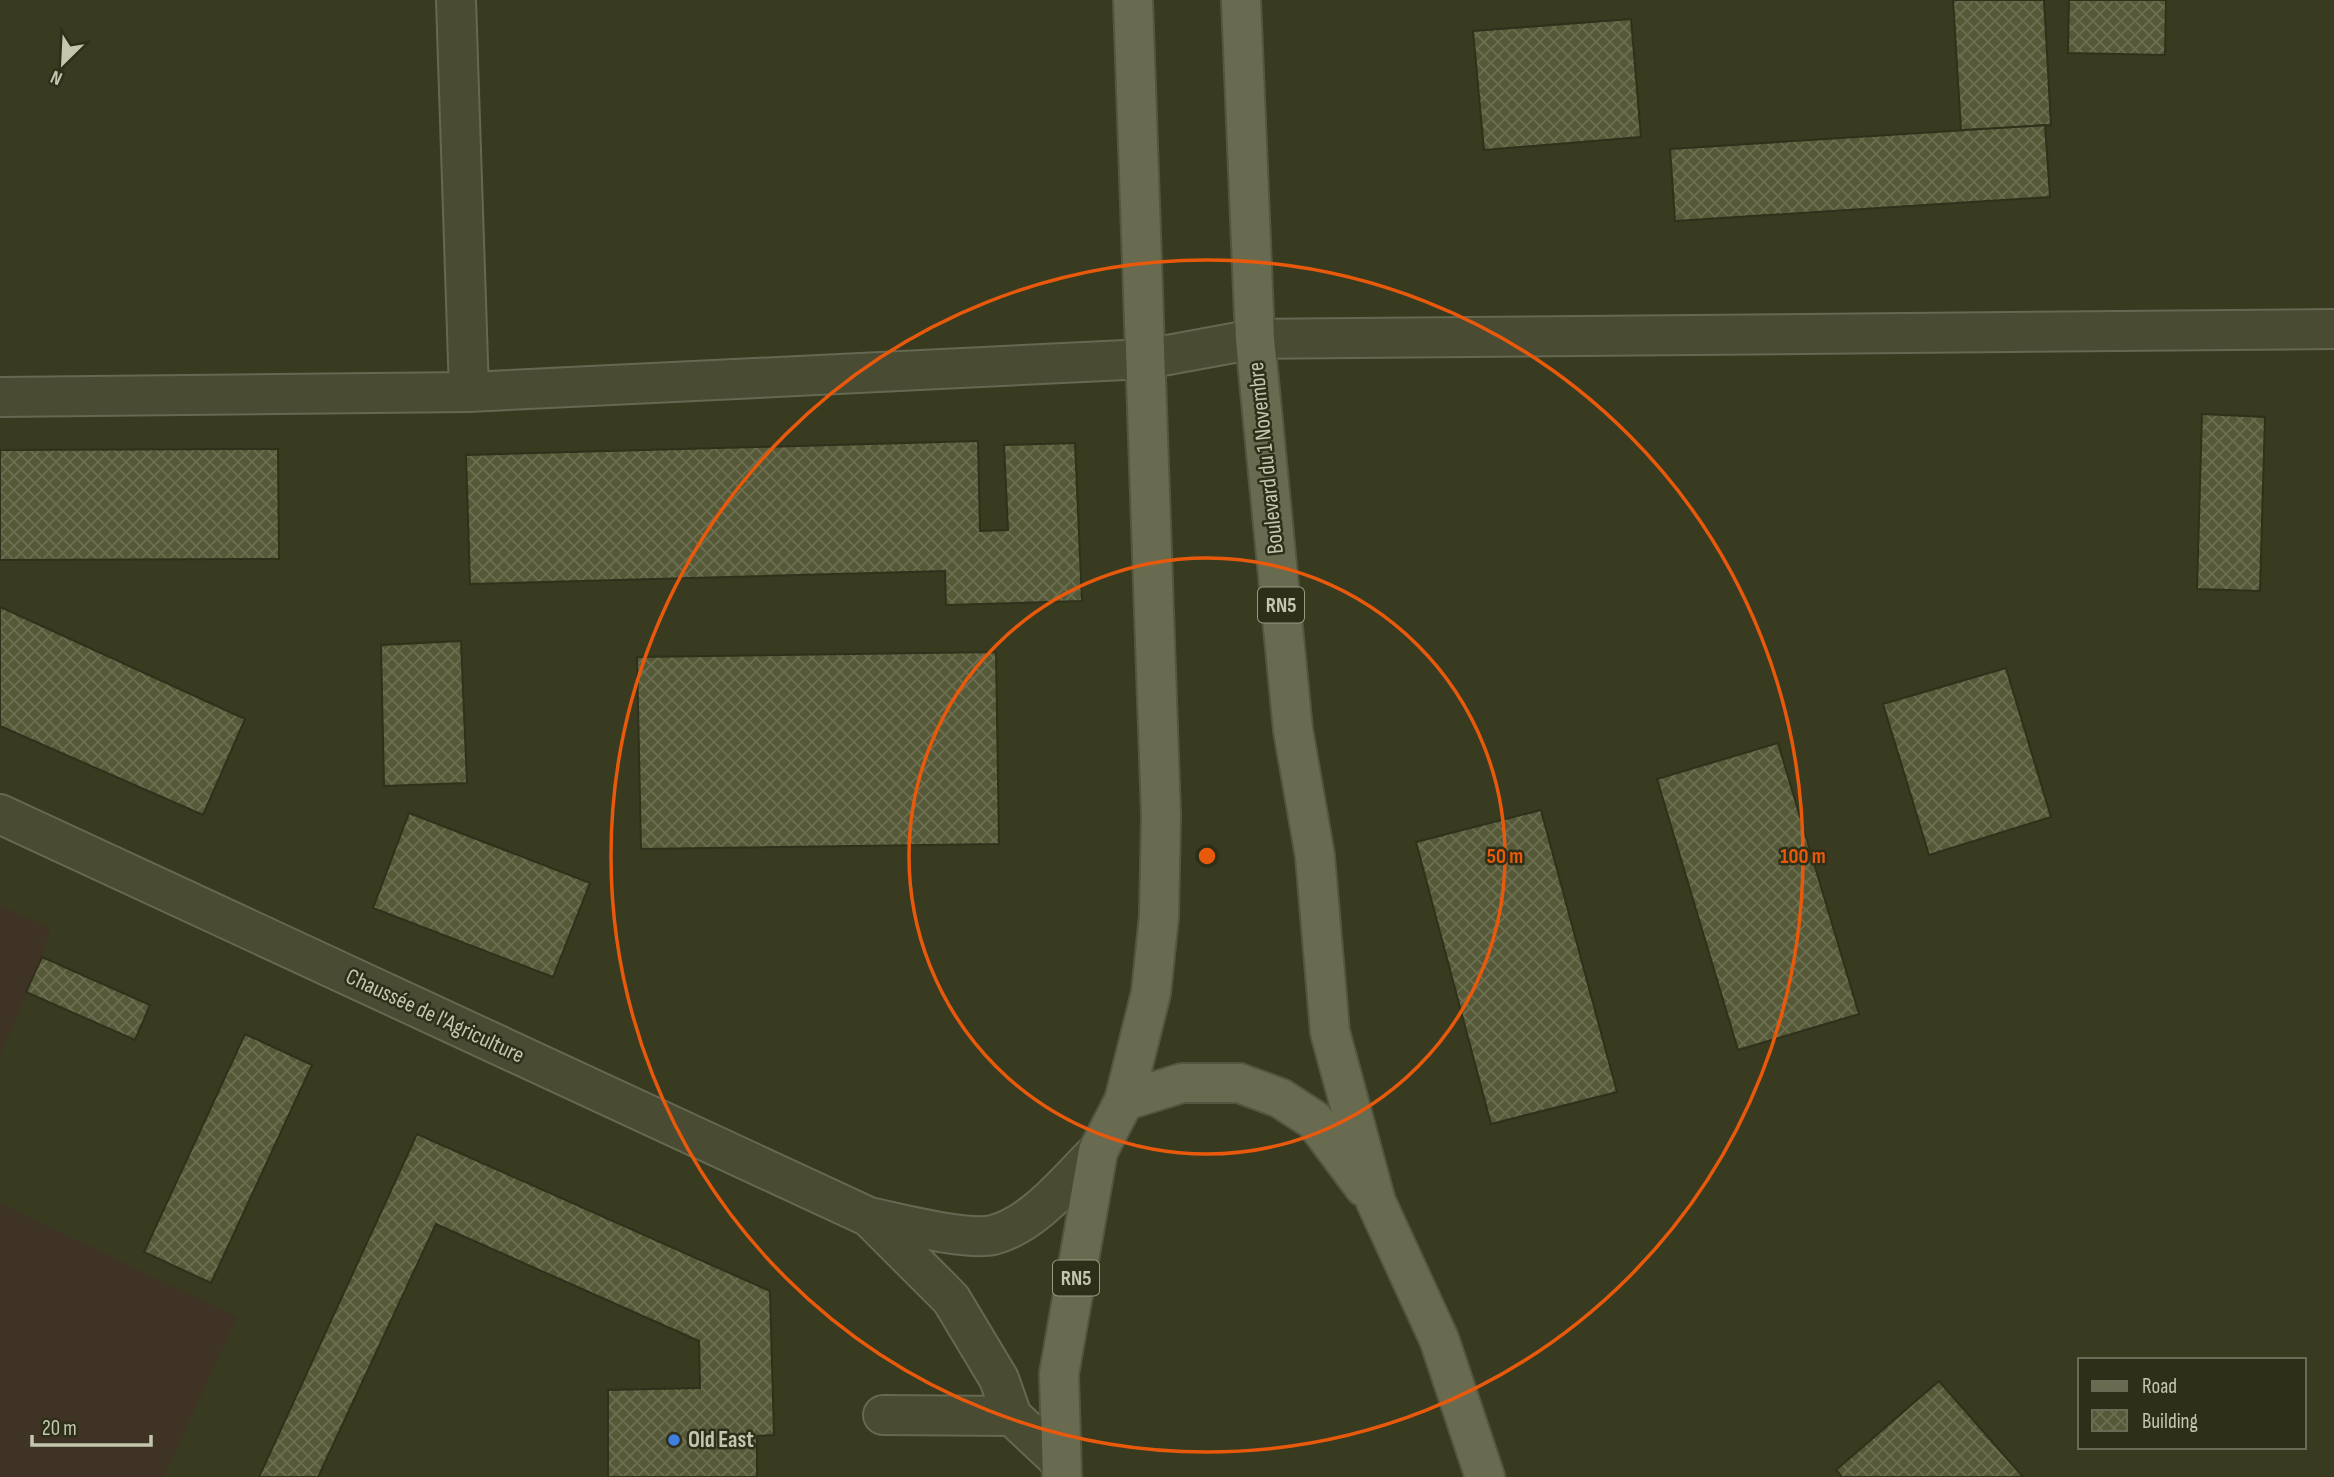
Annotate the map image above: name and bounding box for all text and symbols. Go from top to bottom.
north arrow [28,28,98,98]
text: N [47,65,66,90]
street label: Boulevard du 1 Novembre [1242,361,1290,555]
road number: RN5 [1258,588,1304,622]
centre of rings [1195,844,1219,868]
text: 50 m [1487,844,1523,869]
text: 100 m [1780,844,1826,869]
street label: Chaussée de l'Agriculture [341,962,529,1070]
road number: RN5 [1053,1260,1099,1296]
legend [2078,1358,2306,1449]
text: Road [2142,1374,2177,1399]
scale bar [32,1404,150,1448]
text: Building [2142,1409,2198,1434]
text: 20 m [42,1416,77,1441]
place label: Old East [688,1426,754,1454]
marker: Old East [666,1432,682,1448]

